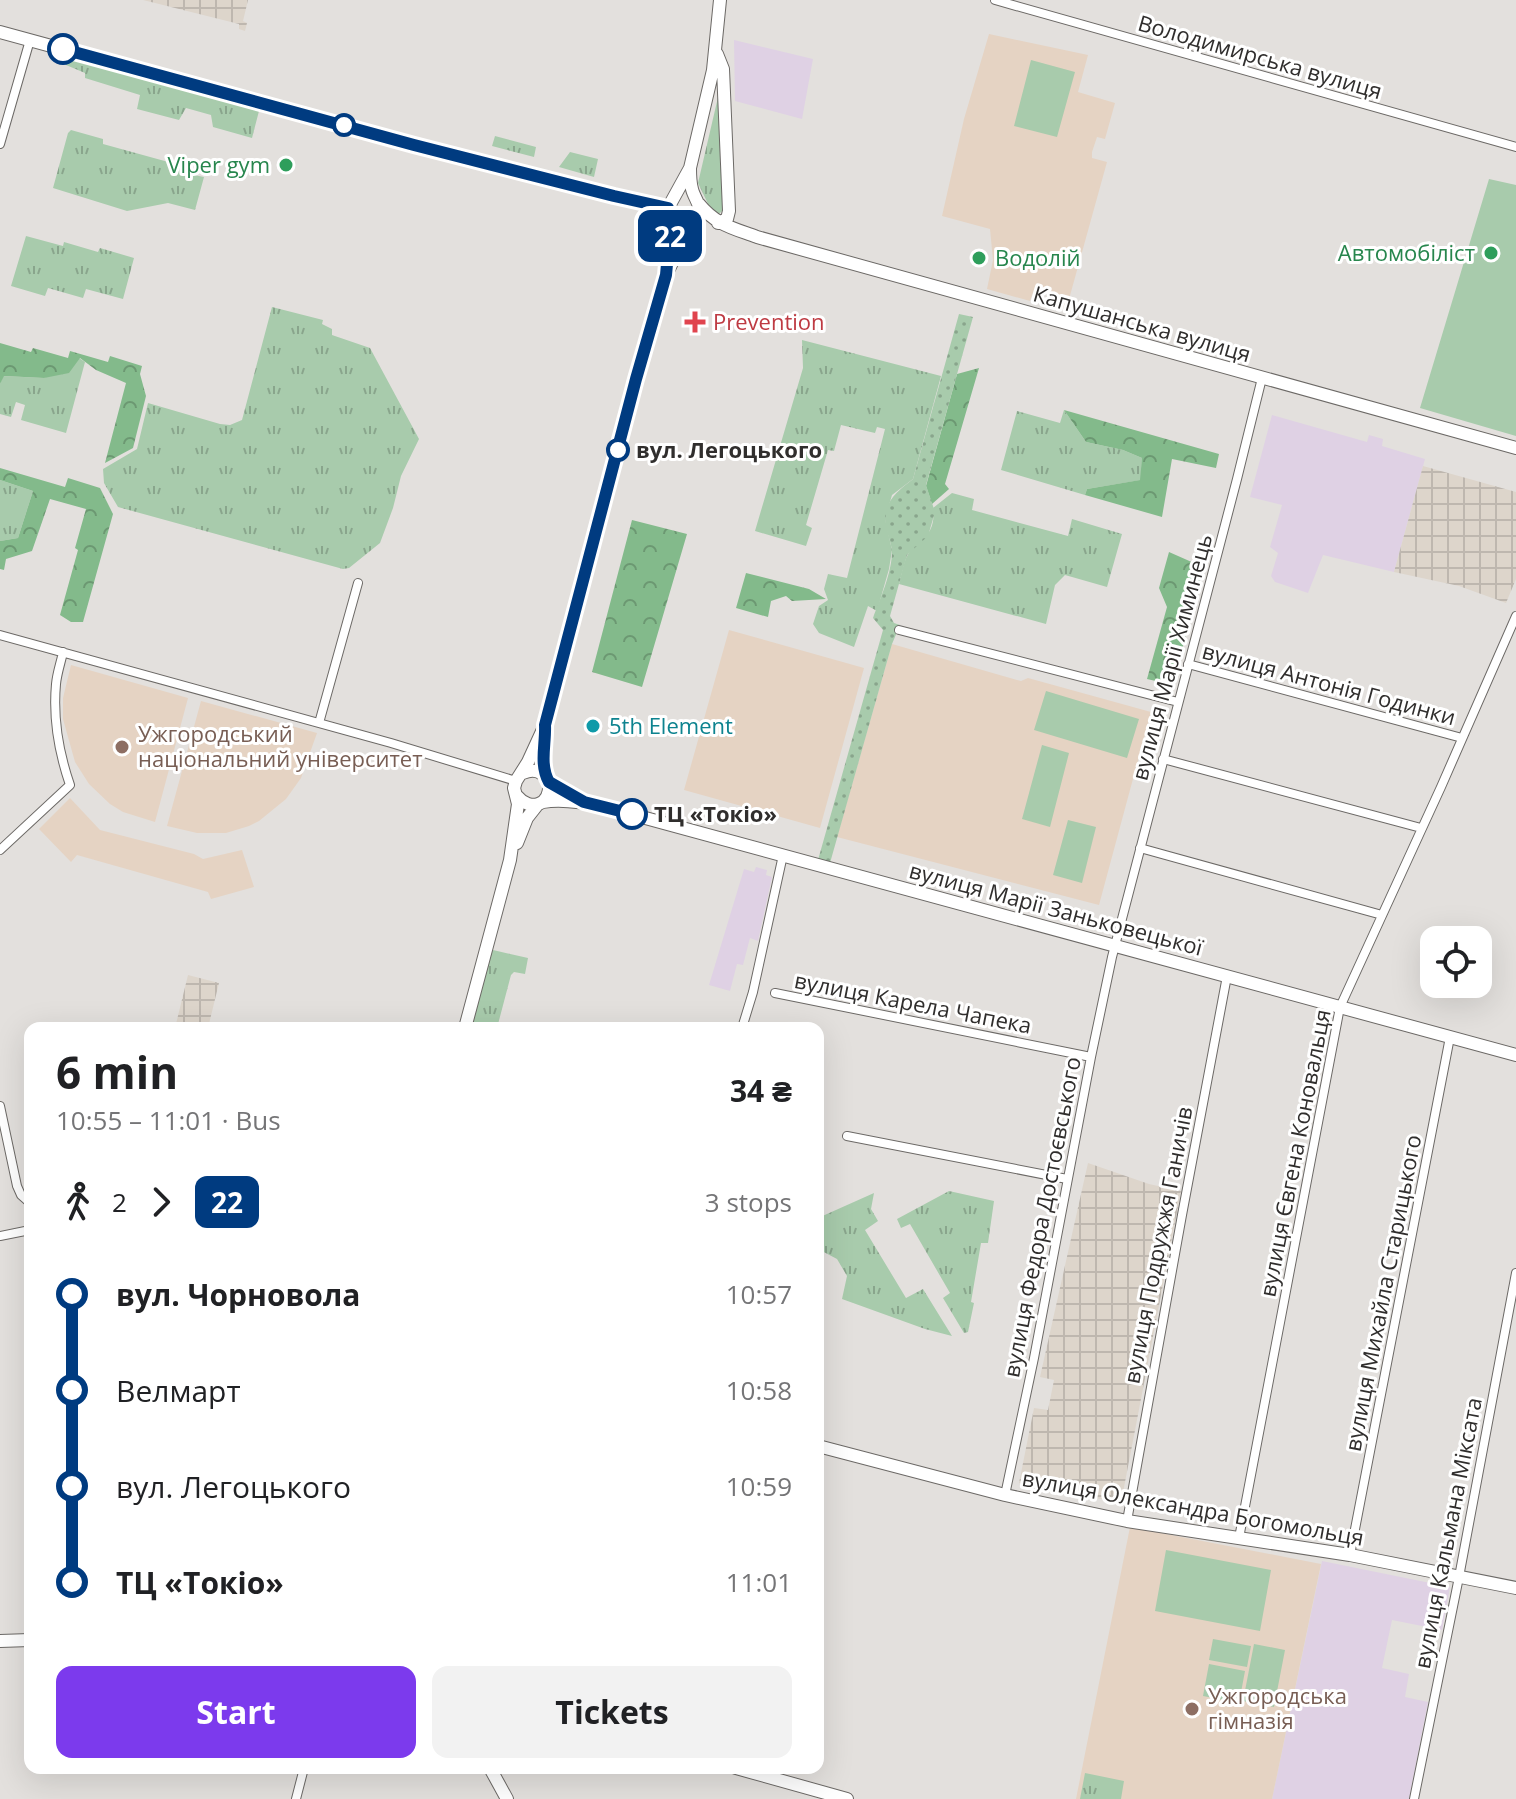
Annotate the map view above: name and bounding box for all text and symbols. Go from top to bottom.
street label: Володимирська вулиця [1135,7,1386,105]
unlabelled marker [48,34,78,64]
unlabelled marker [333,114,355,136]
place label: Viper gym [167,149,270,179]
marker: Viper gym [277,156,295,174]
line badge: 22 [634,210,706,262]
text: 22 [654,217,686,255]
place label: Автомобіліст [1338,237,1475,267]
place label: Водолій [995,242,1080,272]
marker: Автомобіліст [1482,244,1500,262]
marker: Водолій [970,249,988,267]
street label: Капушанська вулиця [1030,278,1255,368]
place label: Prevention [713,306,825,336]
marker: Prevention [684,311,706,333]
place label: вул. Легоцького [636,434,822,464]
marker: вул. Легоцького [607,439,629,461]
street label: вулиця Марії Химинець [1124,530,1218,783]
street label: вулиця Антонія Годинки [1199,635,1459,731]
place label: 5th Element [609,710,733,740]
marker: 5th Element [584,717,602,735]
place label: Ужгородський національний університет [138,718,423,773]
marker: Ужгородський національний університет [113,738,131,756]
place label: ТЦ «Токіо» [654,798,777,828]
marker: ТЦ «Токіо» [617,799,647,829]
street label: вулиця Марії Заньковецької [906,854,1207,962]
map controls [1420,926,1492,998]
button: locate [1420,926,1492,998]
street label: вулиця Карела Чапека [792,964,1034,1040]
street label: вулиця Євгена Коновальця [1251,1006,1337,1299]
text: 6 min [56,1042,178,1102]
street label: вулиця Федора Достоєвського [995,1054,1087,1380]
text: 34 ₴ [730,1070,792,1111]
text: 10:55 – 11:01 · Bus [56,1102,281,1138]
street label: вулиця Подружжя Ганичів [1115,1104,1199,1386]
street label: вулиця Михайла Старицького [1337,1132,1427,1454]
icon: walk [56,1180,100,1224]
icon: forward [139,1180,183,1224]
text: 22 [211,1183,243,1221]
text: 2 [112,1184,127,1220]
text: 3 stops [705,1184,792,1220]
text: вул. Чорновола [116,1274,360,1315]
text: 10:57 [726,1276,792,1312]
text: Велмарт [116,1370,241,1411]
text: 10:58 [726,1372,792,1408]
street label: вулиця Кальмана Міксата [1406,1395,1488,1671]
street label: вулиця Олександра Богомольця [1020,1462,1366,1552]
text: вул. Легоцького [116,1466,351,1507]
text: 10:59 [726,1468,792,1504]
text: ТЦ «Токіо» [116,1562,284,1603]
text: 11:01 [726,1564,792,1600]
button: Start [56,1666,416,1758]
button: Tickets [432,1666,792,1758]
place label: Ужгородська гімназія [1208,1680,1347,1735]
marker: Ужгородська гімназія [1183,1700,1201,1718]

